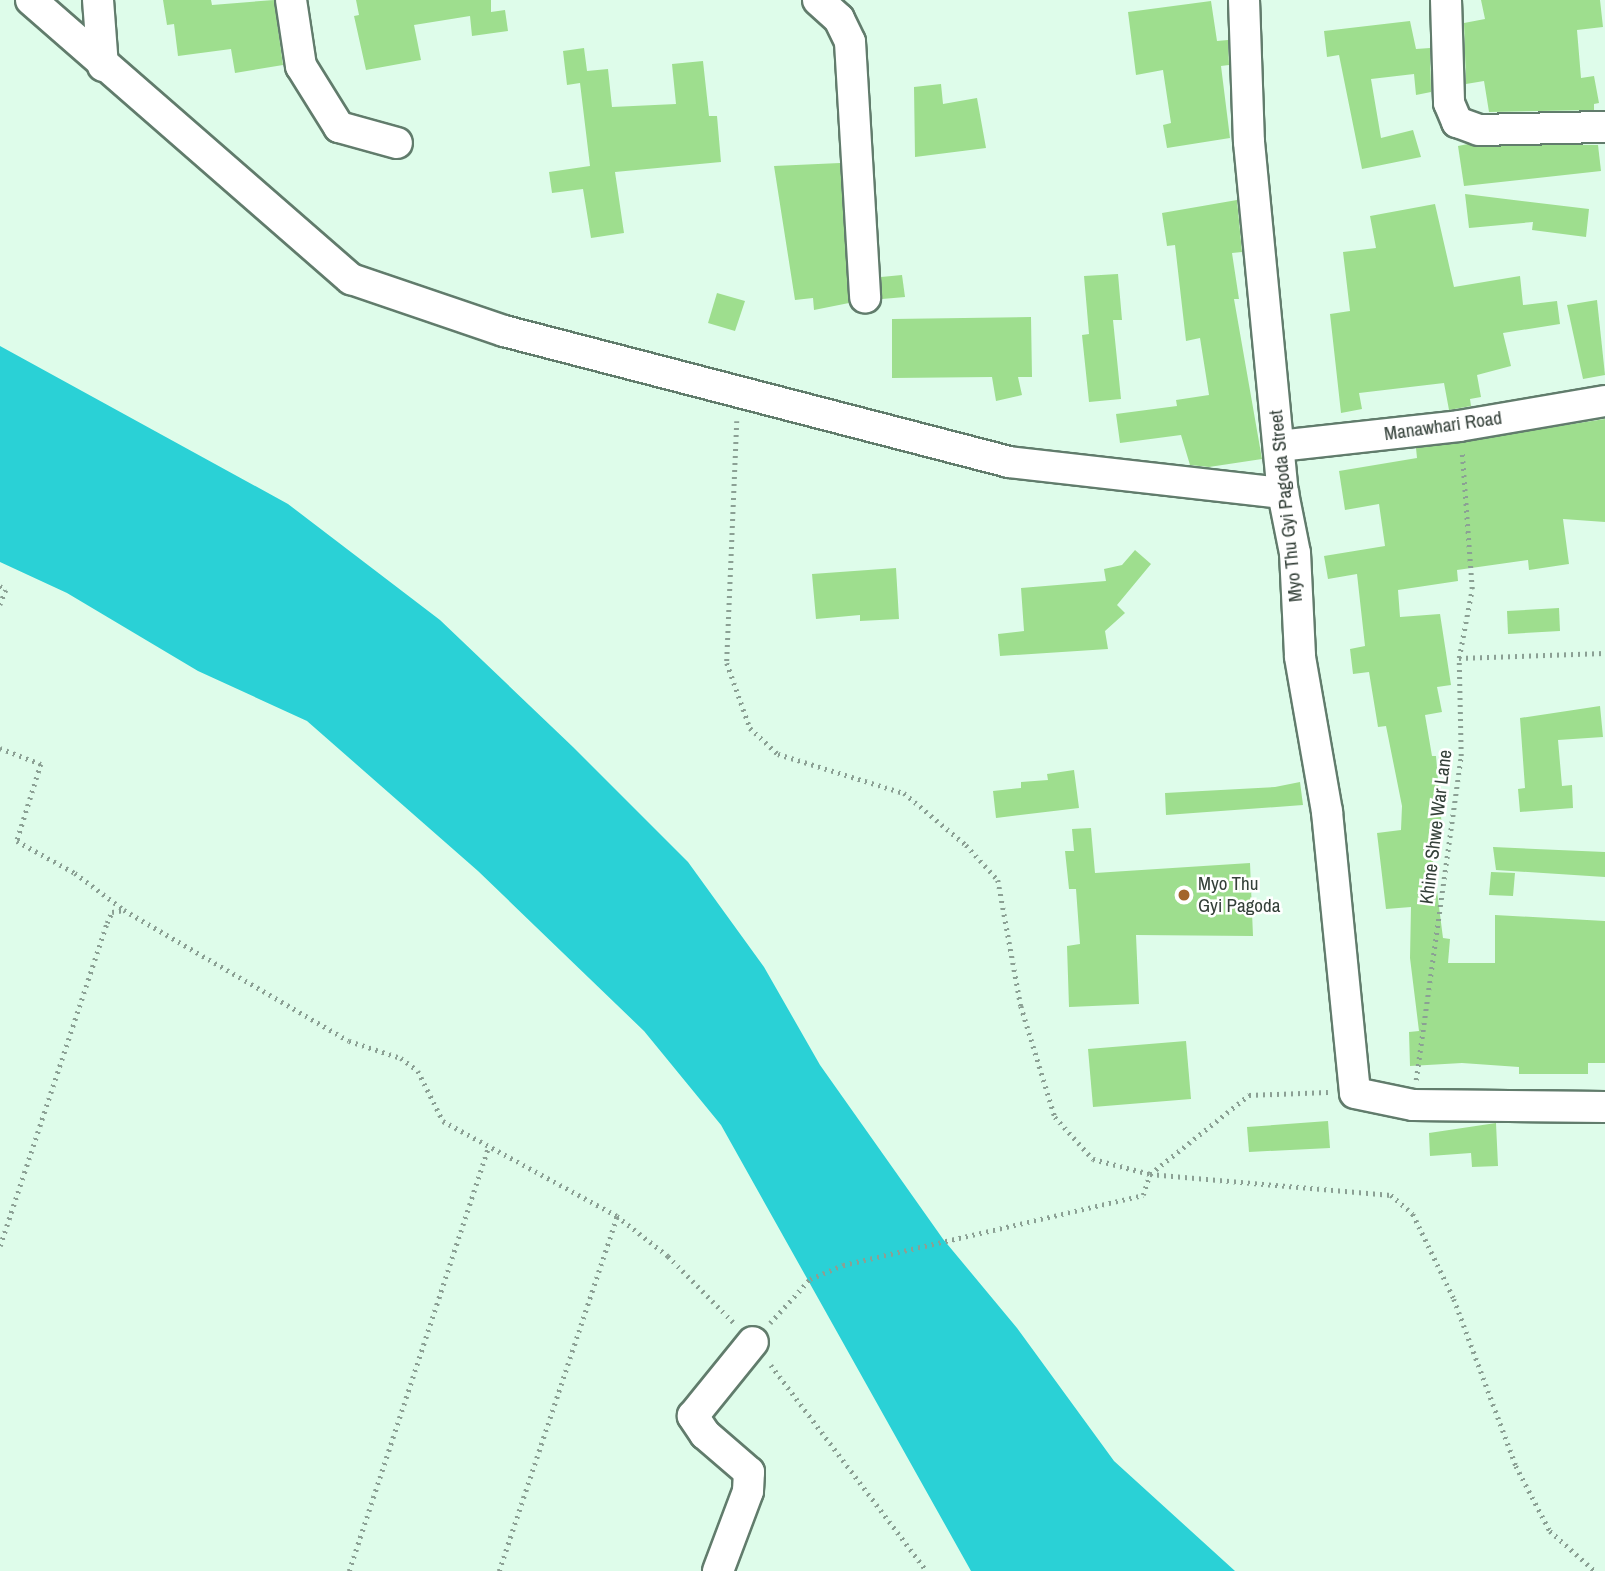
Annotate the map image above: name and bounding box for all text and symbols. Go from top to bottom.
street label: Manawhari Road [1383,406,1503,446]
street label: Myo Thu Gyi Pagoda Street [1265,409,1307,603]
street label: Khine Shwe War Lane [1415,749,1457,905]
place label: Myo Thu Gyi Pagoda [1198,873,1280,917]
marker: Myo Thu Gyi Pagoda [1176,887,1192,903]

